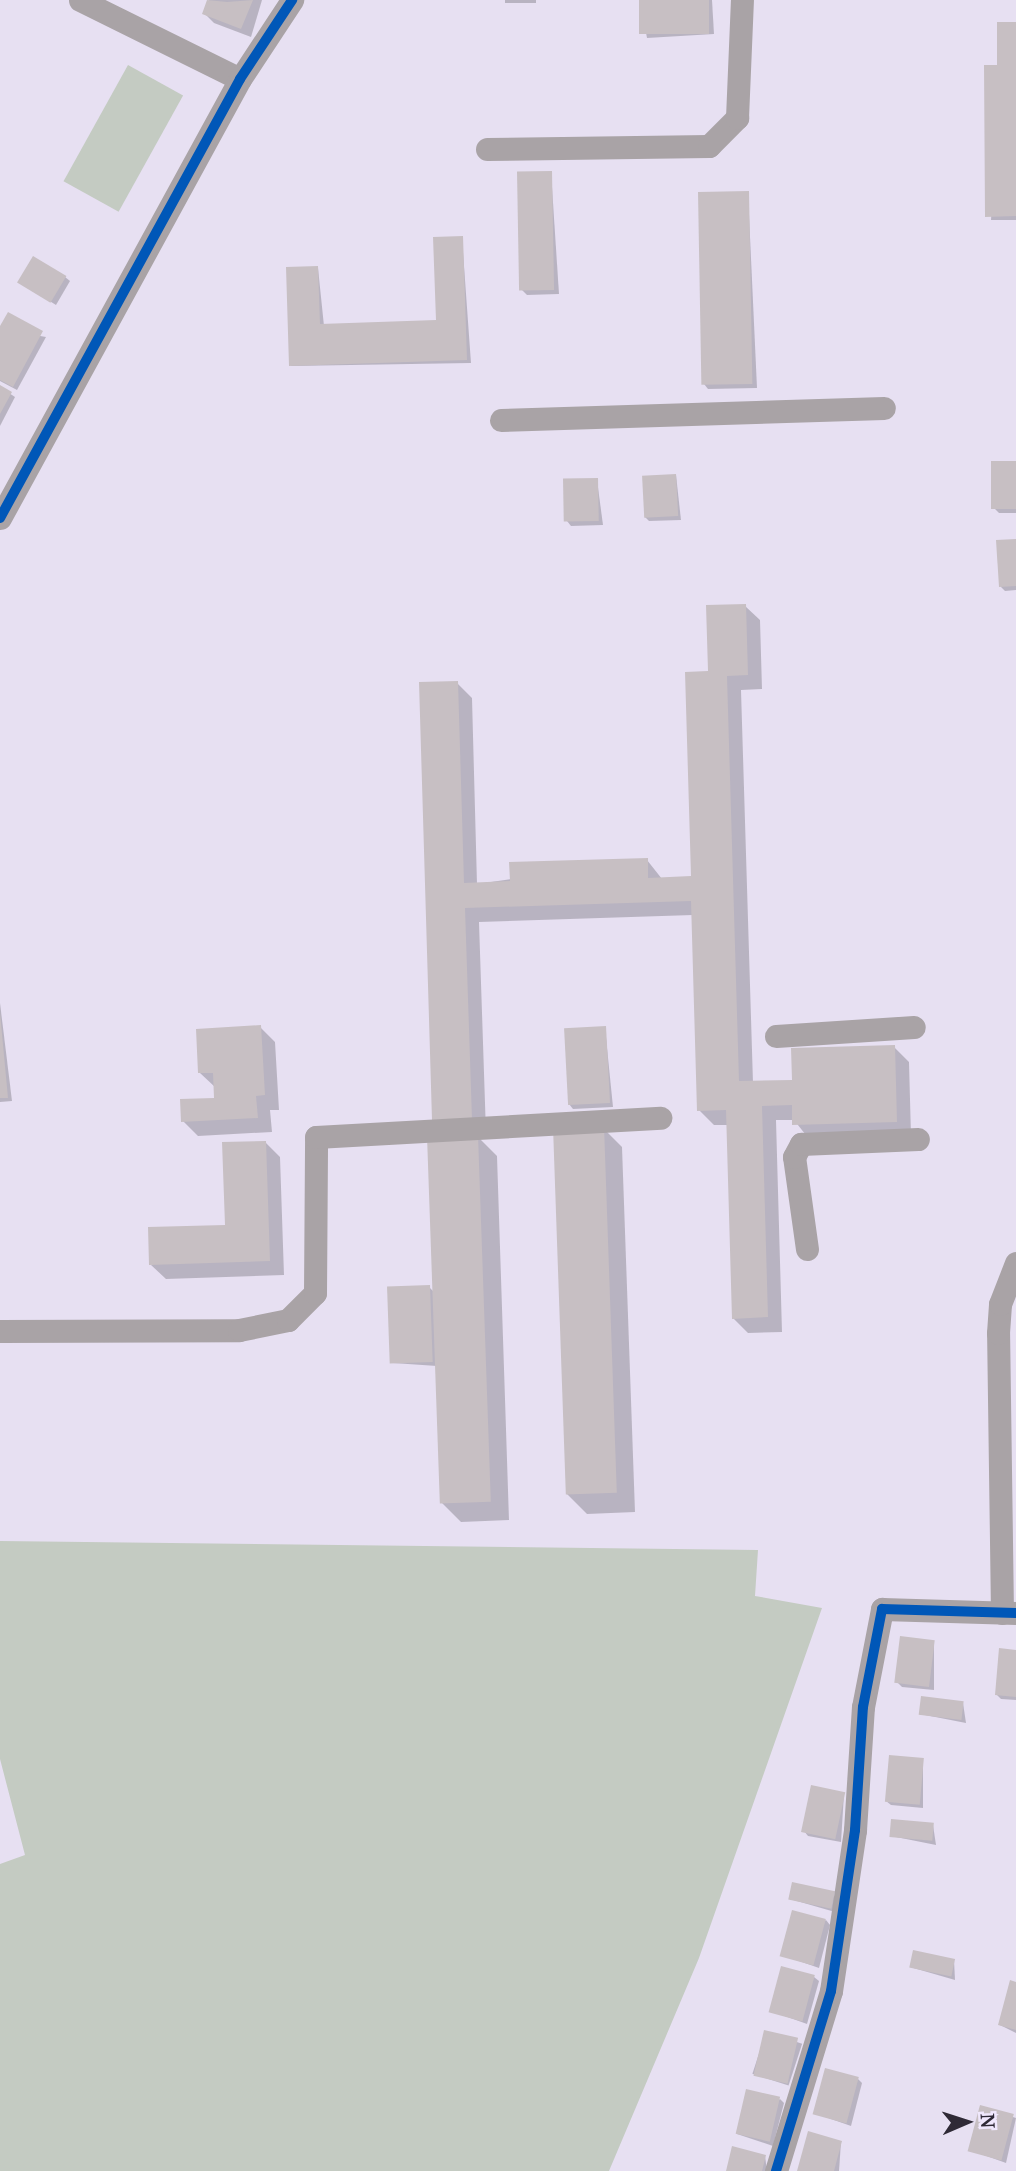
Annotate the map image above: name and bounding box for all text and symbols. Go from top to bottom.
north arrow [932,2087,1002,2157]
text: N [975,2113,1001,2129]

